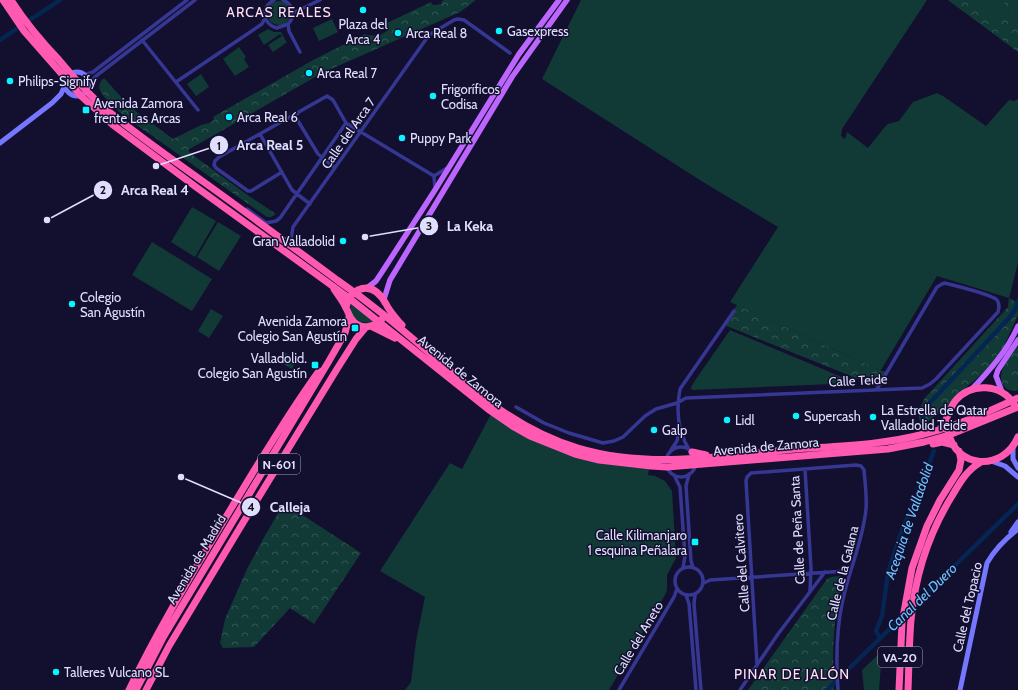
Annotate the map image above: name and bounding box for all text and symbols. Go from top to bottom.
district label: ARCAS REALES [226,3,332,21]
marker: Plaza del Arca 4 [358,5,368,15]
place label: Plaza del Arca 4 [339,16,387,47]
place label: Gasexpress [507,23,569,39]
place label: Arca Real 8 [406,25,467,41]
marker: Gasexpress [494,26,504,36]
marker: Arca Real 8 [393,28,403,38]
place label: Arca Real 7 [317,65,377,81]
marker: Arca Real 7 [304,68,314,78]
place label: Philips-Signify [18,73,97,89]
marker: Philips-Signify [5,76,15,86]
place label: Frigoríficos Codisa [441,81,501,112]
marker: Frigoríficos Codisa [428,91,438,101]
street label: Calle del Arca 7 [318,94,379,172]
place label: Avenida Zamora frente Las Arcas [94,95,184,126]
marker: Avenida Zamora frente Las Arcas [81,105,91,115]
place label: Arca Real 6 [237,109,298,125]
marker: Arca Real 6 [224,112,234,122]
place label: Puppy Park [410,130,472,146]
callout: Arca Real 5 [209,132,311,158]
marker: Puppy Park [397,133,407,143]
text: Arca Real 5 [237,136,303,154]
text: 1 [217,138,221,153]
callout: Arca Real 4 [93,177,197,203]
text: Arca Real 4 [121,181,189,199]
text: 2 [100,182,106,197]
callout: La Keka [419,213,501,239]
text: La Keka [447,217,493,235]
text: 3 [426,218,432,233]
place label: Gran Valladolid [252,233,335,249]
marker: Gran Valladolid [338,236,348,246]
place label: Colegio San Agustín [80,289,145,320]
marker: Colegio San Agustín [67,299,77,309]
place label: Avenida Zamora Colegio San Agustín [238,313,348,344]
marker: Avenida Zamora Colegio San Agustín [350,323,360,333]
street label: Avenida de Zamora [415,332,508,411]
place label: Valladolid. Colegio San Agustín [198,350,307,381]
marker: Valladolid. Colegio San Agustín [310,360,320,370]
street label: Calle Teide [828,370,888,390]
place label: La Estrella de Qatar Valladolid Teide [881,402,988,433]
place label: Supercash [804,408,861,424]
marker: Supercash [791,411,801,421]
place label: Lidl [735,412,755,428]
marker: La Estrella de Qatar Valladolid Teide [868,412,878,422]
marker: Lidl [722,415,732,425]
place label: Galp [662,422,687,438]
marker: Galp [649,425,659,435]
street label: Avenida de Zamora [713,433,820,459]
road number: N-601 [258,454,300,474]
water label: Acequia de Valladolid [880,460,938,582]
street label: Calle de Peña Santa [786,475,808,585]
callout: Calleja [241,494,318,520]
text: Calleja [270,498,310,516]
text: 4 [247,499,255,514]
street label: Avenida de Madrid [163,511,229,607]
street label: Calle del Calvitero [730,513,752,613]
street label: Calle de la Galana [823,523,862,622]
place label: Calle Kilimanjaro 1 esquina Peñalara [588,527,688,558]
marker: Calle Kilimanjaro 1 esquina Peñalara [690,537,700,547]
water label: Canal del Duero [883,559,961,635]
street label: Calle del Topacio [949,560,985,654]
street label: Calle del Aneto [610,598,666,678]
road number: VA-20 [878,647,922,667]
place label: Talleres Vulcano SL [64,664,169,680]
district label: PINAR DE JALÓN [734,665,850,683]
marker: Talleres Vulcano SL [51,667,61,677]

